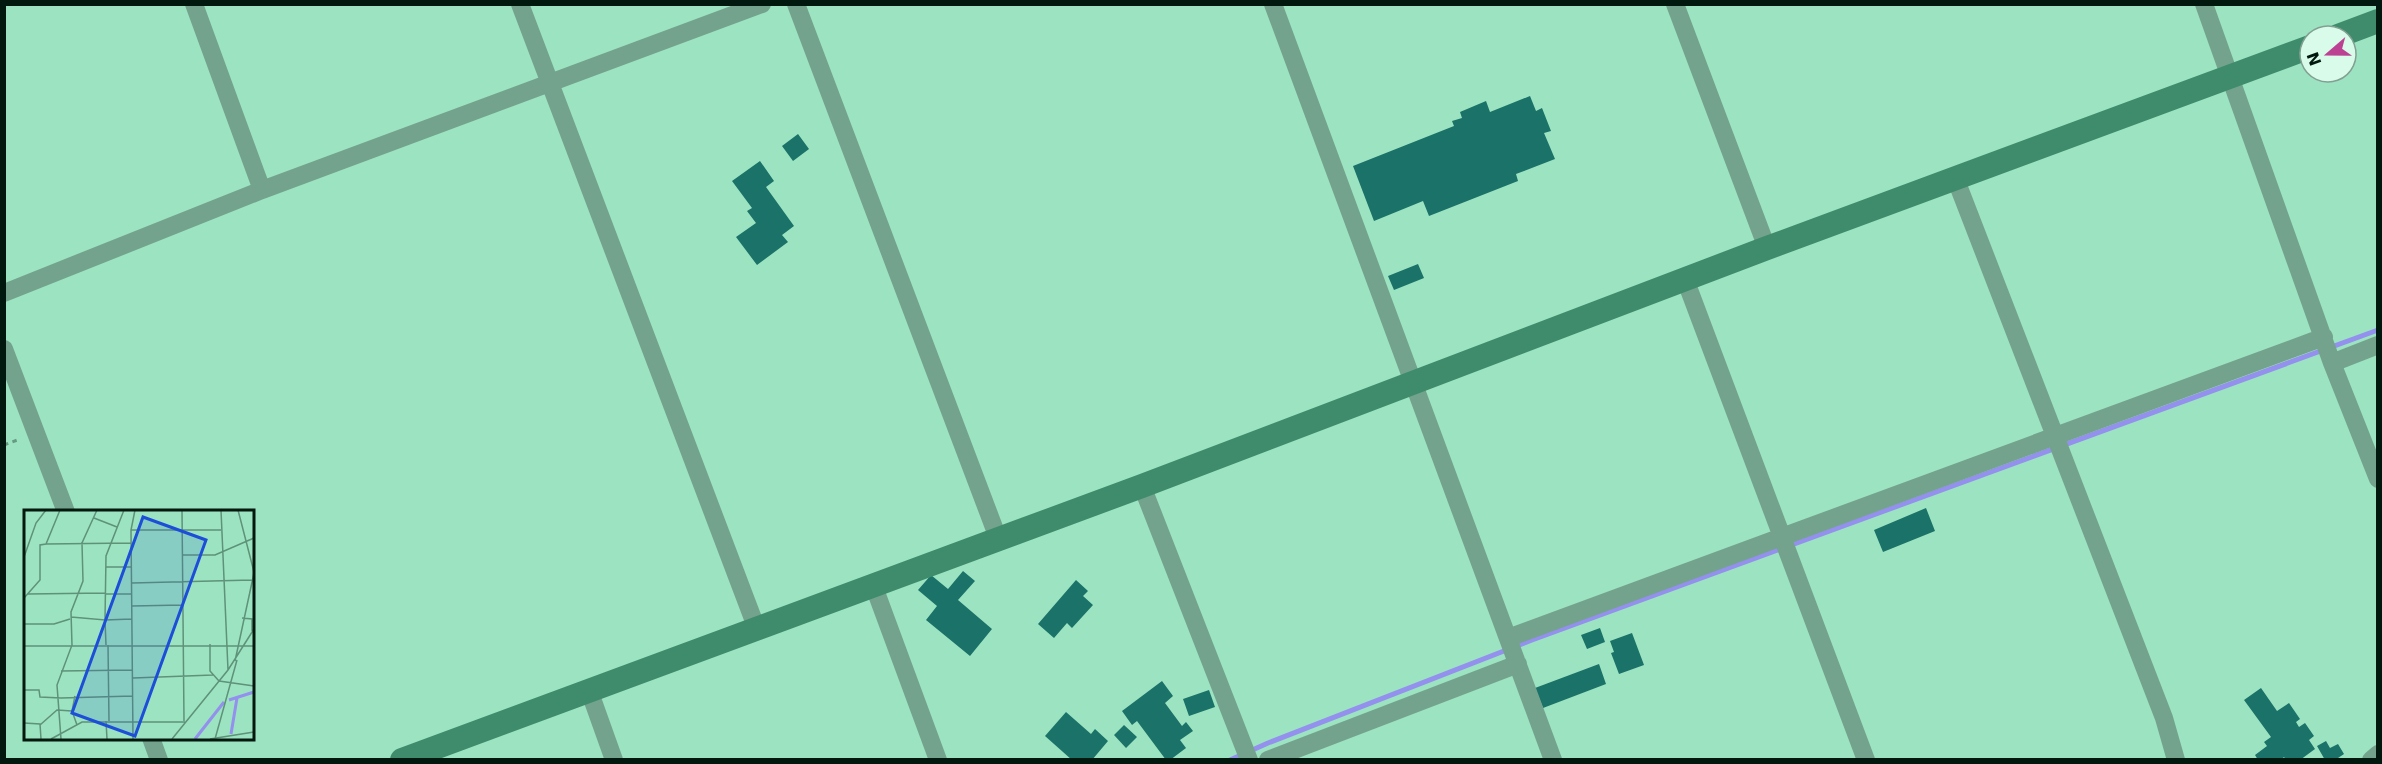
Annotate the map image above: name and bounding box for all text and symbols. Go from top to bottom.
north arrow [2298,24,2358,84]
text: N [2303,49,2326,69]
inset map [24,510,254,740]

